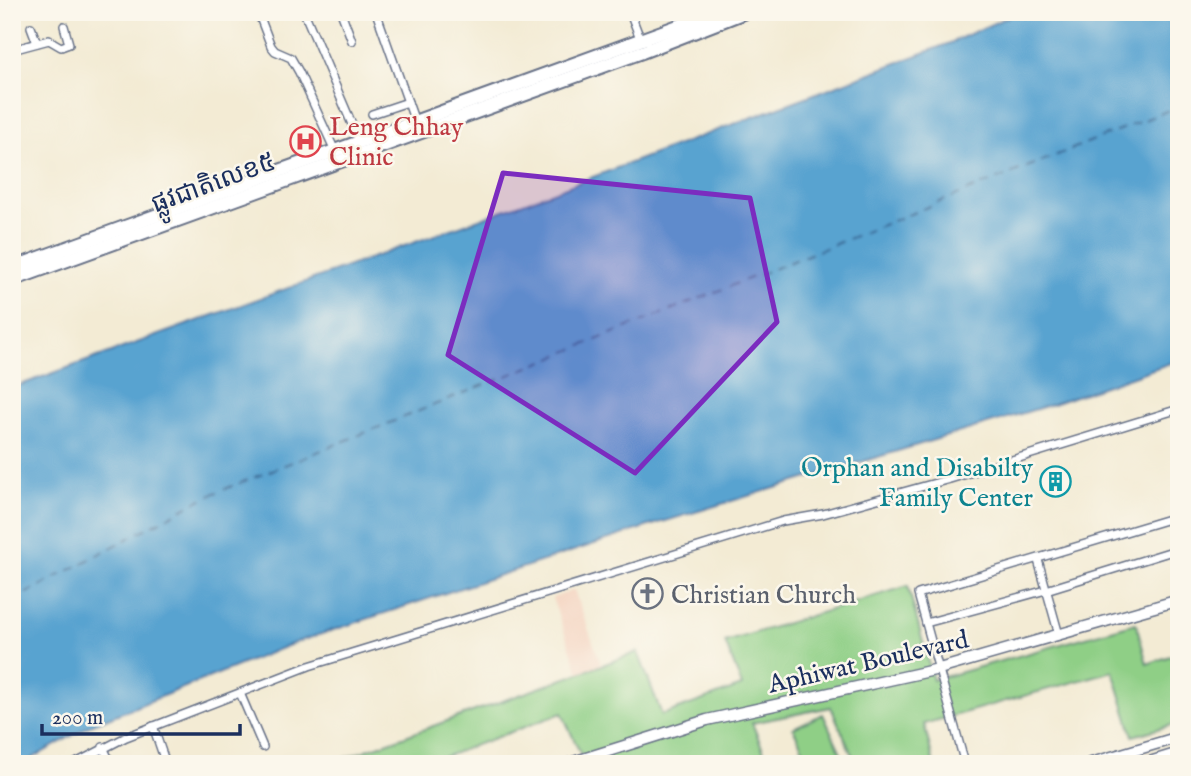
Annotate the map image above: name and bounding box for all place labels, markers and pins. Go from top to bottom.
place label: Leng Chhay Clinic [329,111,464,174]
hospital icon: Leng Chhay Clinic [289,124,323,158]
place label: Orphan and Disabilty Family Center [801,452,1033,515]
building icon: Orphan and Disabilty Family Center [1039,465,1073,499]
church icon: Christian Church [631,577,665,611]
place label: Christian Church [671,579,856,612]

